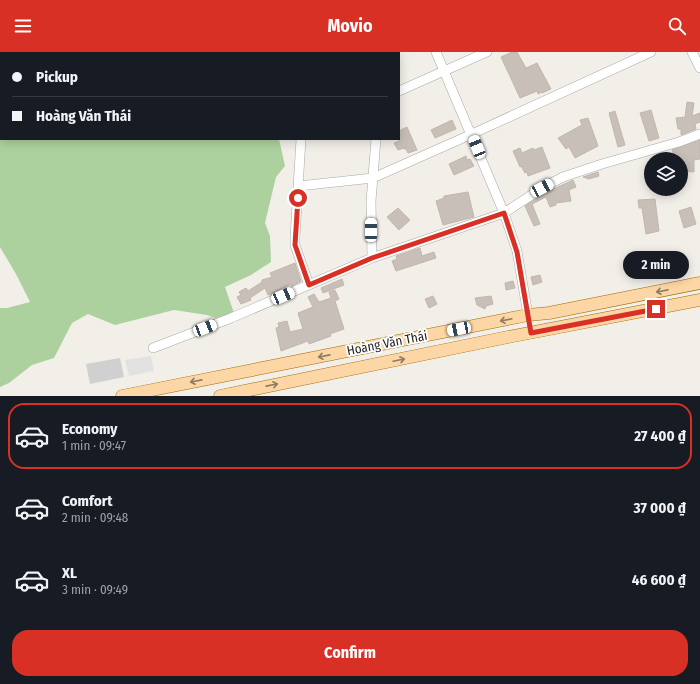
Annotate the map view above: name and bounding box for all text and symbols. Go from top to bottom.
icon: menu [12,15,34,37]
text: Movio [327,15,373,37]
icon: search [666,15,688,37]
text: Pickup [36,68,78,86]
text: Hoàng Văn Thái [36,107,131,125]
car [467,134,487,160]
map controls [644,152,688,196]
button: layers [644,152,688,196]
car [529,177,555,199]
route start [289,189,307,207]
car [365,218,377,242]
callout: 2 min [623,251,689,279]
text: 2 min [642,257,670,272]
car [270,286,296,306]
one-way arrow [656,287,669,295]
route end [647,300,665,318]
one-way arrow [500,316,513,324]
car [192,318,218,338]
car [446,321,472,337]
street label: Hoàng Văn Thái [345,328,429,358]
one-way arrow [318,352,331,360]
one-way arrow [392,355,405,363]
one-way arrow [190,378,203,386]
one-way arrow [265,381,278,389]
icon: car [14,418,50,454]
text: Economy [62,420,117,438]
text: 27 400 ₫ [634,427,686,445]
text: 1 min · 09:47 [62,438,126,453]
icon: car [14,490,50,526]
text: Comfort [62,492,113,510]
text: 37 000 ₫ [634,499,686,517]
text: 2 min · 09:48 [62,510,128,525]
icon: car [14,562,50,598]
text: XL [62,564,77,582]
text: 46 600 ₫ [632,571,686,589]
text: 3 min · 09:49 [62,582,128,597]
button: Confirm [12,630,688,676]

